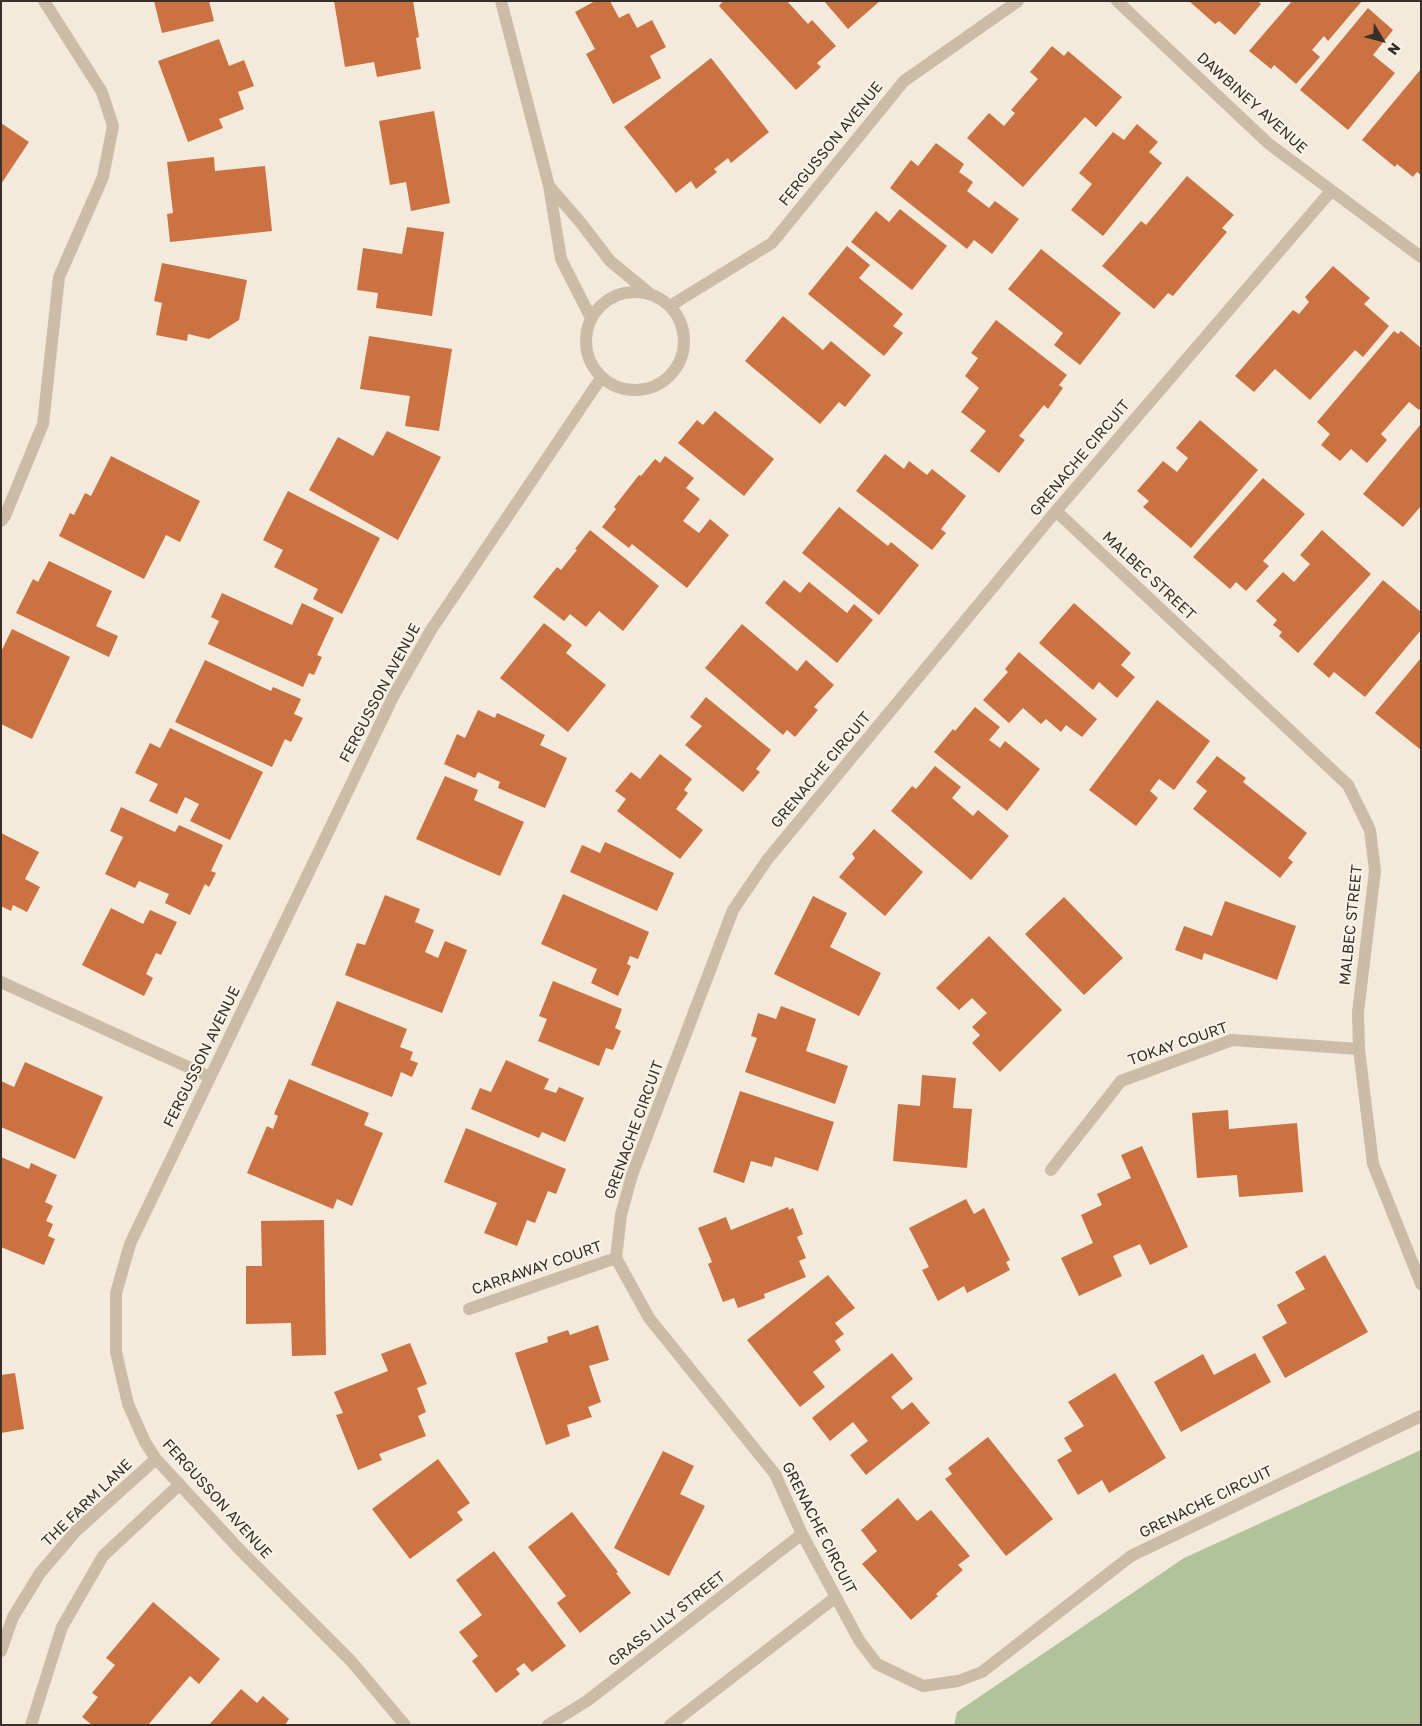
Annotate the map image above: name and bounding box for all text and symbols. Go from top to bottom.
north arrow [1357,15,1407,65]
text: N [1384,40,1404,59]
street label: DAWBINEY AVENUE [1193,49,1311,157]
street label: FERGUSSON AVENUE [775,78,887,210]
street label: GRENACHE CIRCUIT [1026,396,1134,520]
street label: MALBEC STREET [1099,528,1199,624]
street label: FERGUSSON AVENUE [336,621,424,765]
street label: GRENACHE CIRCUIT [767,708,875,832]
street label: MALBEC STREET [1336,864,1366,986]
street label: FERGUSSON AVENUE [160,984,244,1130]
street label: TOKAY COURT [1126,1019,1230,1069]
street label: GRENACHE CIRCUIT [601,1058,667,1202]
street label: CARRAWAY COURT [470,1237,604,1299]
street label: FERGUSSON AVENUE [159,1436,275,1562]
street label: THE FARM LANE [38,1455,136,1551]
street label: GRENACHE CIRCUIT [778,1459,860,1597]
street label: GRENACHE CIRCUIT [1137,1462,1275,1542]
street label: GRASS LILY STREET [605,1568,729,1670]

